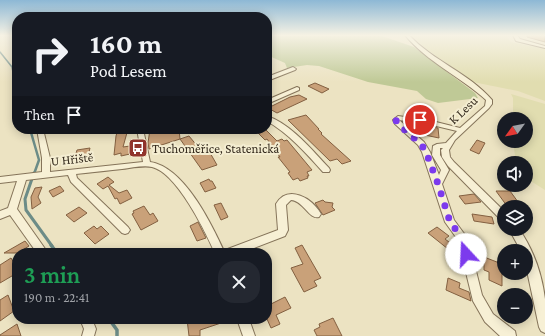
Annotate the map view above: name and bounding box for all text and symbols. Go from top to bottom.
icon: right [24,28,76,80]
text: 160 m [90,28,162,59]
text: Pod Lesem [90,61,167,81]
street label: K Lesu [446,93,481,127]
pin [403,103,437,137]
icon: arrive [63,104,85,126]
text: Then [24,107,55,123]
icon: arrive [409,109,431,131]
north arrow [497,112,533,148]
map controls [497,112,533,324]
bus stop icon: Tuchoměřice, Statenická [127,137,149,159]
place label: Tuchoměřice, Statenická [152,141,279,156]
street label: U Hřiště [50,149,94,169]
button: sound [497,156,533,192]
button: layers [497,200,533,236]
position arrow [445,233,487,275]
button: + [497,244,533,280]
text: 3 min [24,261,80,288]
button: close [218,261,260,303]
button: − [497,288,533,324]
text: 190 m · 22:41 [24,290,89,305]

